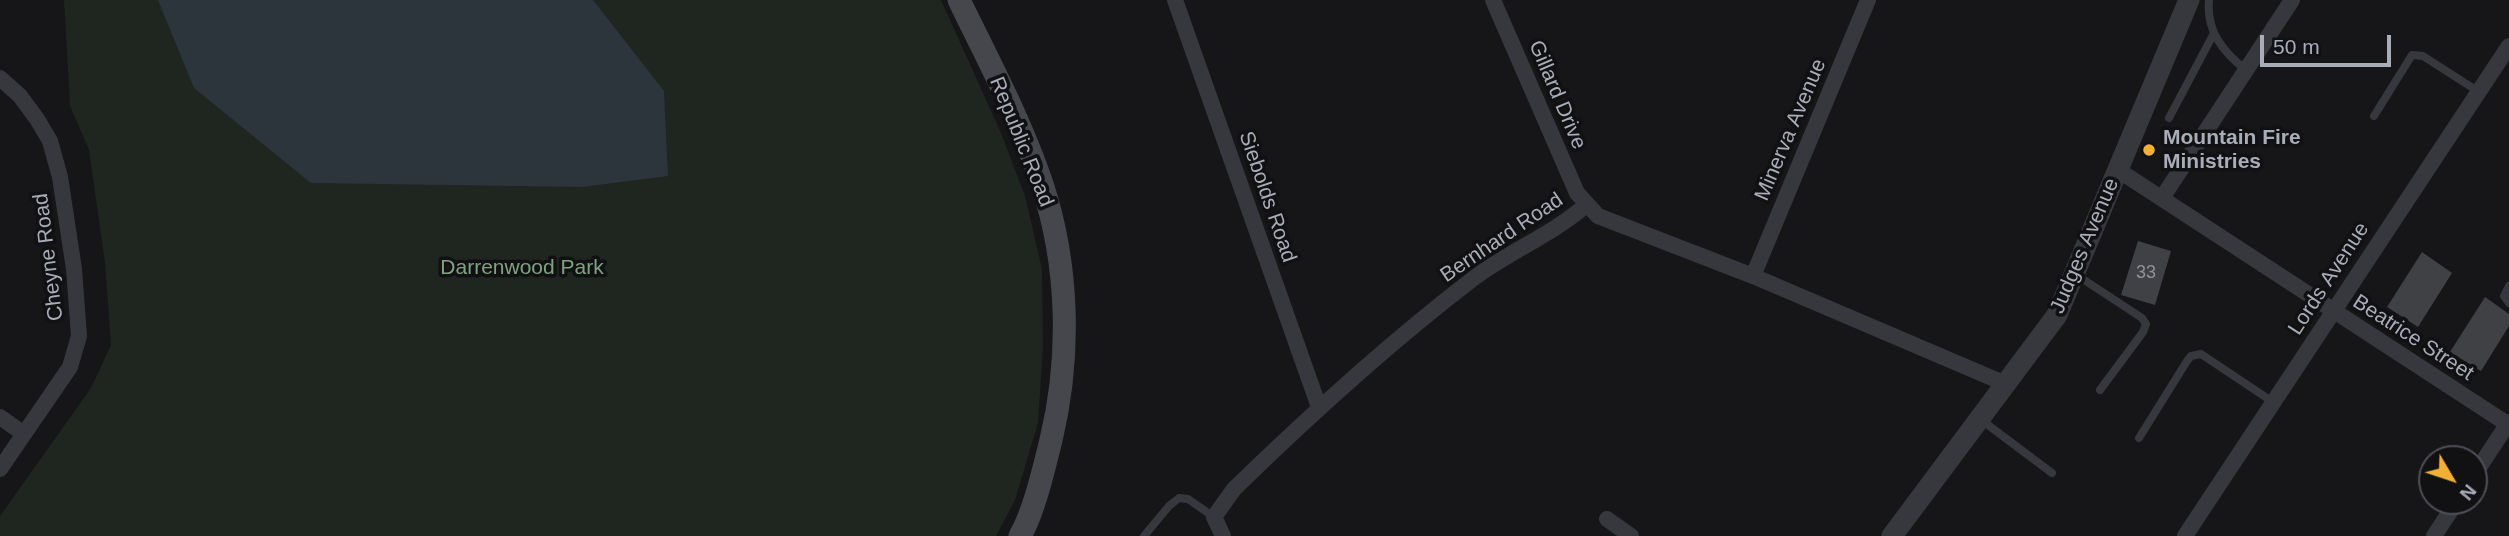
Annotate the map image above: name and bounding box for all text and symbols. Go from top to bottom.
scale bar [2264,21,2395,65]
text: 50 m [2273,35,2320,58]
street label: Gillard Drive [1523,37,1591,153]
street label: Minerva Avenue [1750,55,1832,205]
street label: Republic Road [984,73,1058,211]
place label: Mountain Fire Ministries [2163,125,2301,175]
street label: Siebolds Road [1233,128,1301,266]
marker: Mountain Fire Ministries [2141,142,2157,158]
street label: Judges Avenue [2045,175,2125,317]
street label: Bernhard Road [1436,188,1568,288]
street label: Cheyne Road [29,192,69,322]
street label: Lords Avenue [2283,218,2375,340]
park label: Darrenwood Park [440,255,604,281]
house number: 33 [2136,262,2156,284]
street label: Beatrice Street [2348,290,2478,386]
north arrow [2418,445,2488,515]
text: N [2456,480,2481,504]

